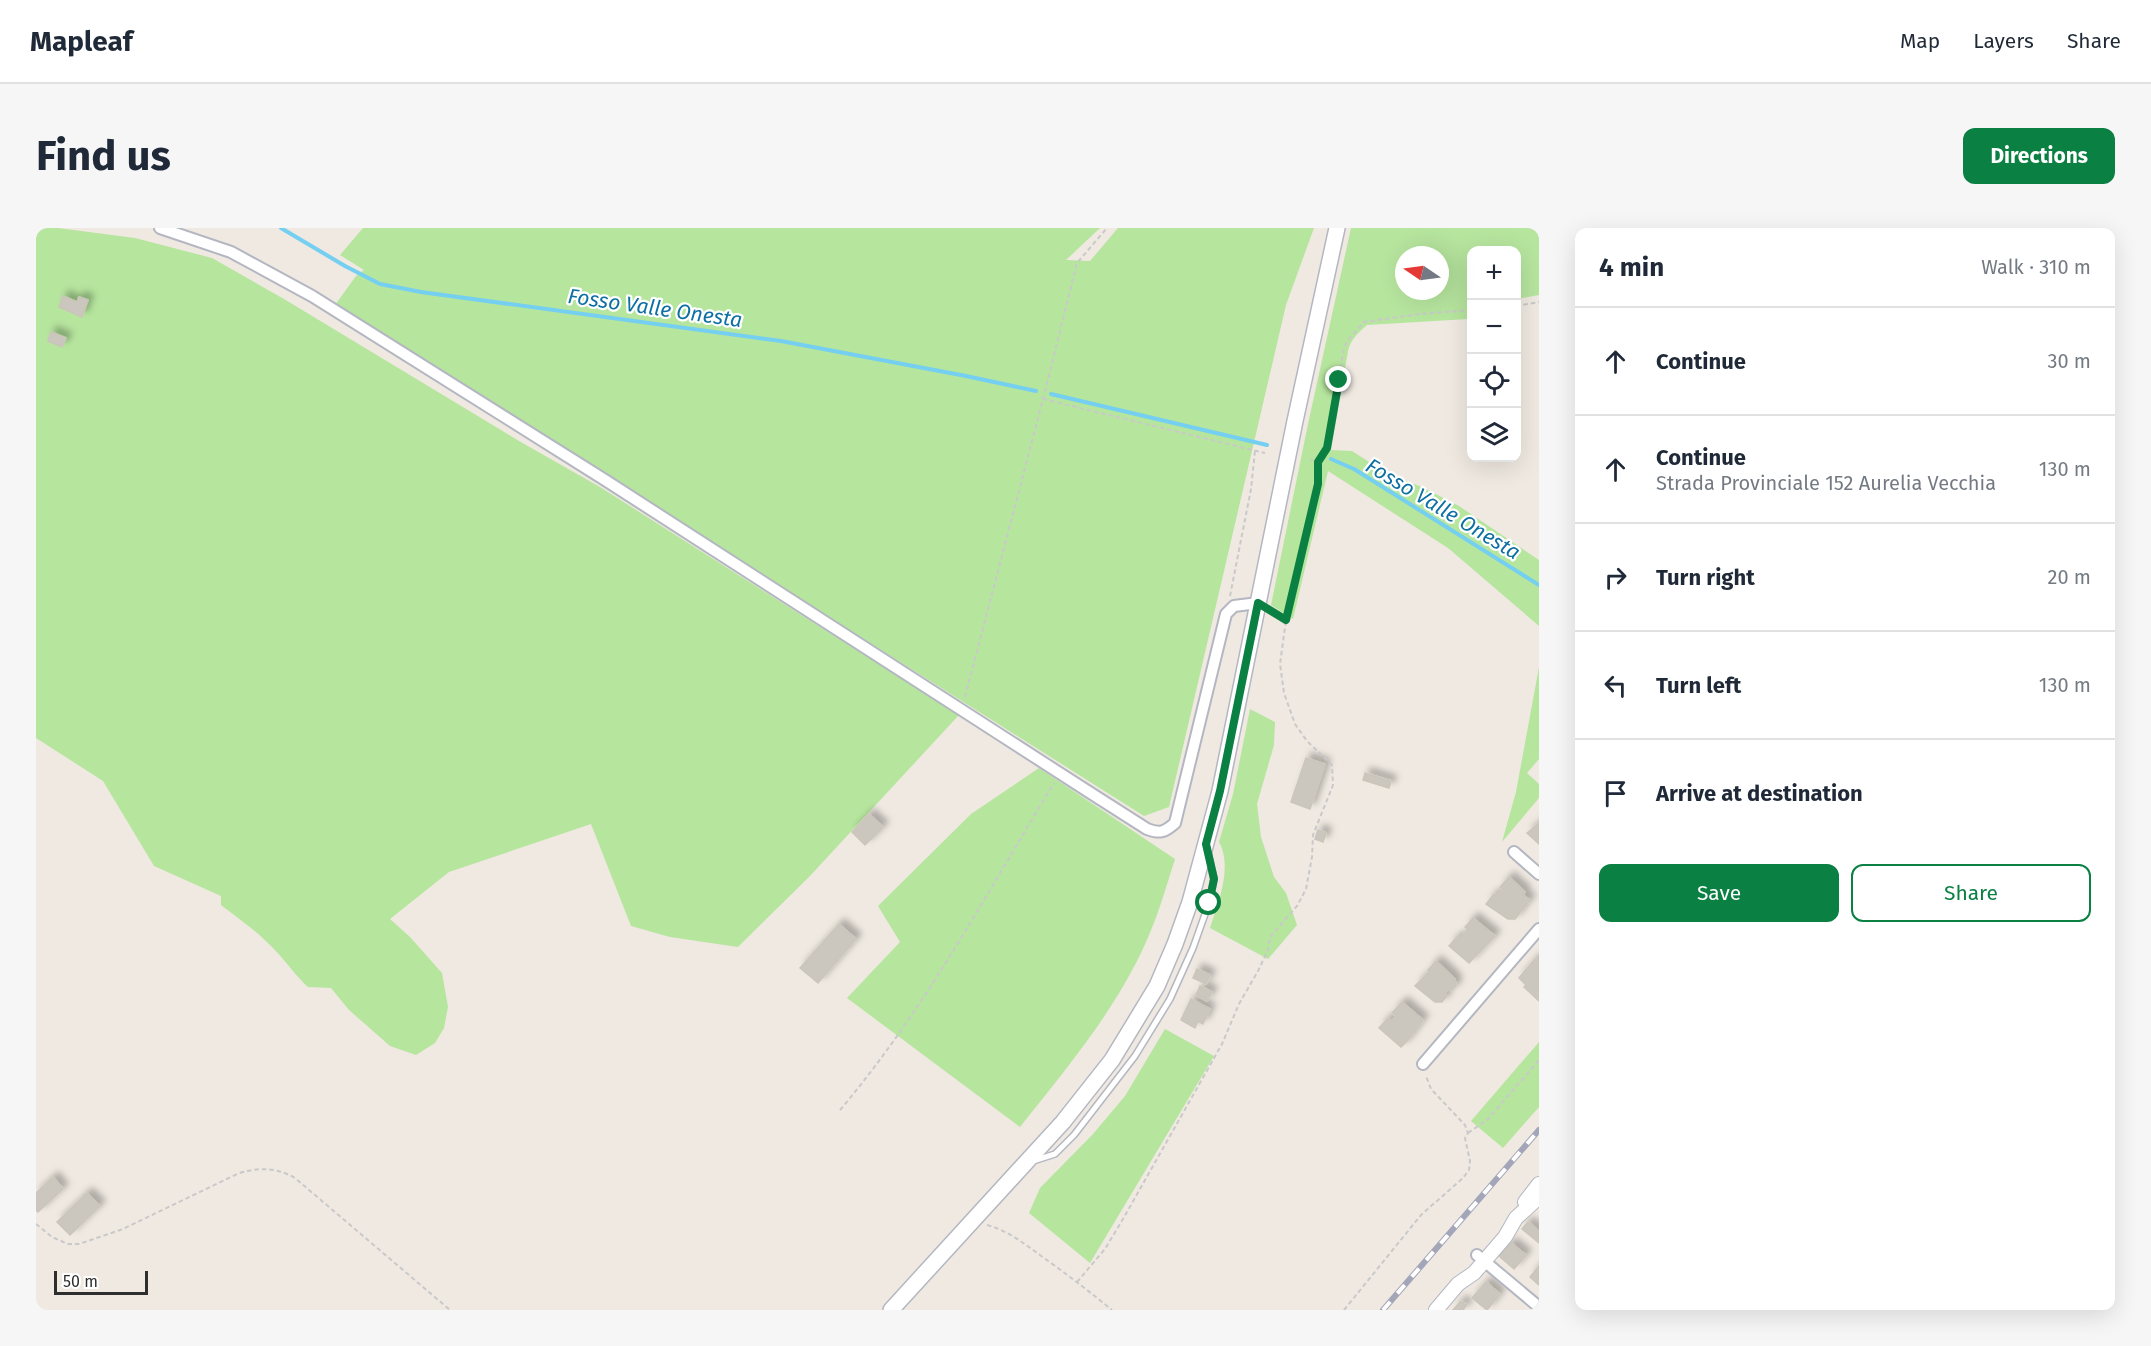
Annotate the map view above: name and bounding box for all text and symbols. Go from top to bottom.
text: Mapleaf [30,25,133,58]
text: Map [1900,28,1940,54]
text: Layers [1973,28,2034,54]
text: Share [2067,28,2121,54]
button: Directions [1963,128,2115,184]
text: Find us [36,131,171,181]
north arrow [1395,246,1449,300]
map controls [1467,246,1521,462]
button: + [1467,246,1521,300]
text: 4 min [1599,252,1664,283]
text: Walk · 310 m [1981,255,2091,279]
water label: Fosso Valle Onesta [566,283,744,333]
button: − [1467,300,1521,354]
icon: ahead [1599,345,1632,378]
text: Continue [1656,348,1746,375]
text: 30 m [2047,349,2091,373]
button: locate [1467,354,1521,408]
route end [1325,366,1351,392]
button: layers [1467,408,1521,462]
text: Continue [1656,444,1746,471]
water label: Fosso Valle Onesta [1361,453,1525,565]
icon: ahead [1599,453,1632,486]
text: 130 m [2039,457,2091,481]
text: Strada Provinciale 152 Aurelia Vecchia [1656,471,1996,495]
icon: right [1599,561,1632,594]
text: Turn right [1656,564,1755,591]
text: 20 m [2048,565,2091,589]
icon: left [1599,669,1632,702]
text: Turn left [1656,672,1741,699]
text: 130 m [2039,673,2091,697]
icon: arrive [1599,777,1632,810]
text: Arrive at destination [1656,780,1863,807]
button: Save [1599,864,1839,922]
button: Share [1851,864,2091,922]
route start [1195,889,1221,915]
scale bar [54,1268,148,1296]
text: 50 m [63,1272,98,1291]

